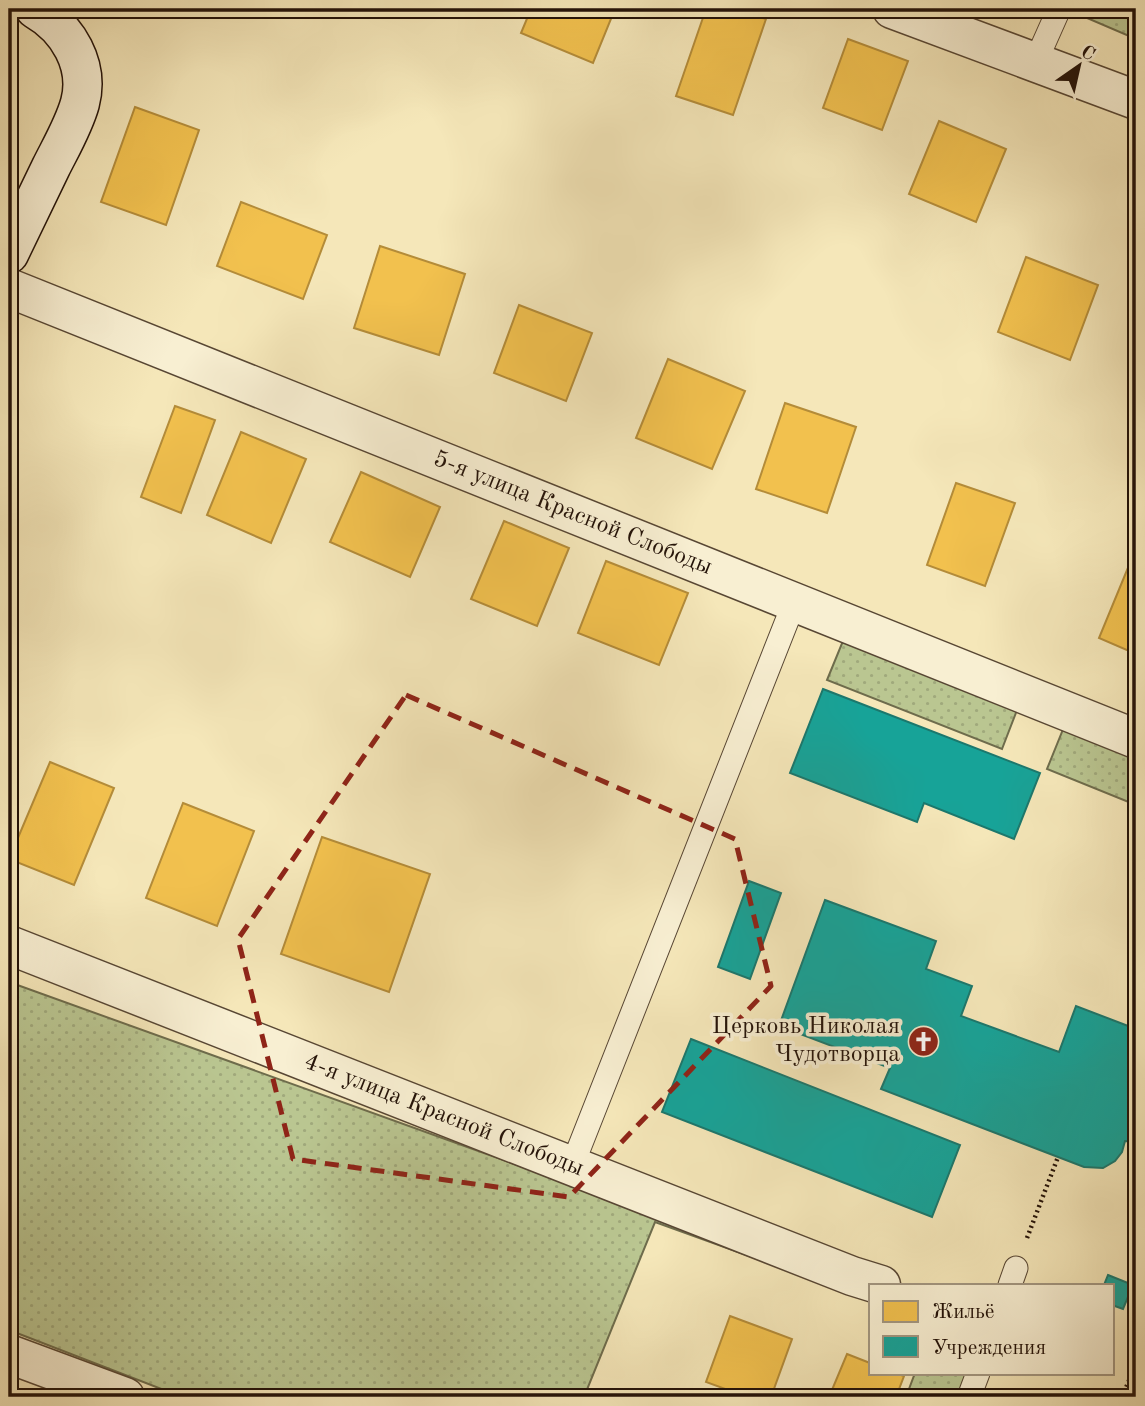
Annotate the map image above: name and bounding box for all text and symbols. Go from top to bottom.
north arrow [1044,32,1114,102]
text: С [1077,43,1098,65]
street label: 5-я улица Красной Слободы [430,447,715,580]
place label: Церковь Николая Чудотворца [712,1015,900,1067]
church icon: Церковь Николая Чудотворца [906,1024,940,1058]
street label: 4-я улица Красной Слободы [301,1050,587,1181]
legend [869,1284,1114,1374]
text: Жильё [932,1302,995,1323]
text: Учреждения [932,1338,1046,1359]

